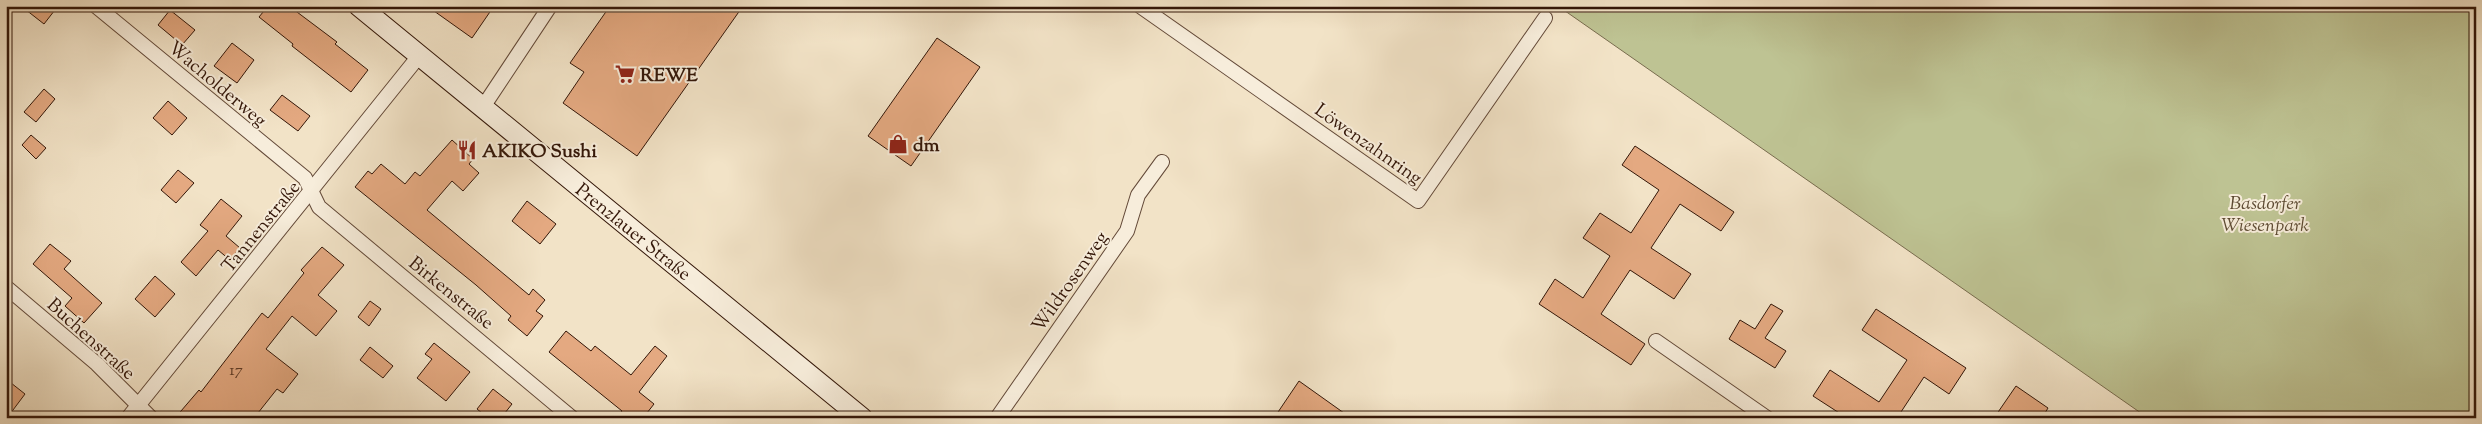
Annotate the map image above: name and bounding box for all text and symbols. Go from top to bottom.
street label: Wacholderweg [161,35,272,134]
supermarket icon: REWE [614,63,636,85]
place label: REWE [640,63,698,90]
street label: Löwenzahnring [1308,98,1427,192]
shop icon: dm [887,133,909,155]
place label: dm [913,133,940,160]
restaurant icon: AKIKO Sushi [456,139,478,161]
place label: AKIKO Sushi [482,139,597,166]
street label: Tannenstraße [216,176,308,279]
street label: Prenzlauer Straße [569,178,696,288]
park label: Basdorfer Wiesenpark [2221,191,2309,240]
street label: Wildrosenweg [1026,227,1116,338]
street label: Birkenstraße [402,251,499,337]
street label: Buchenstraße [40,293,141,387]
house number: 17 [229,360,243,383]

